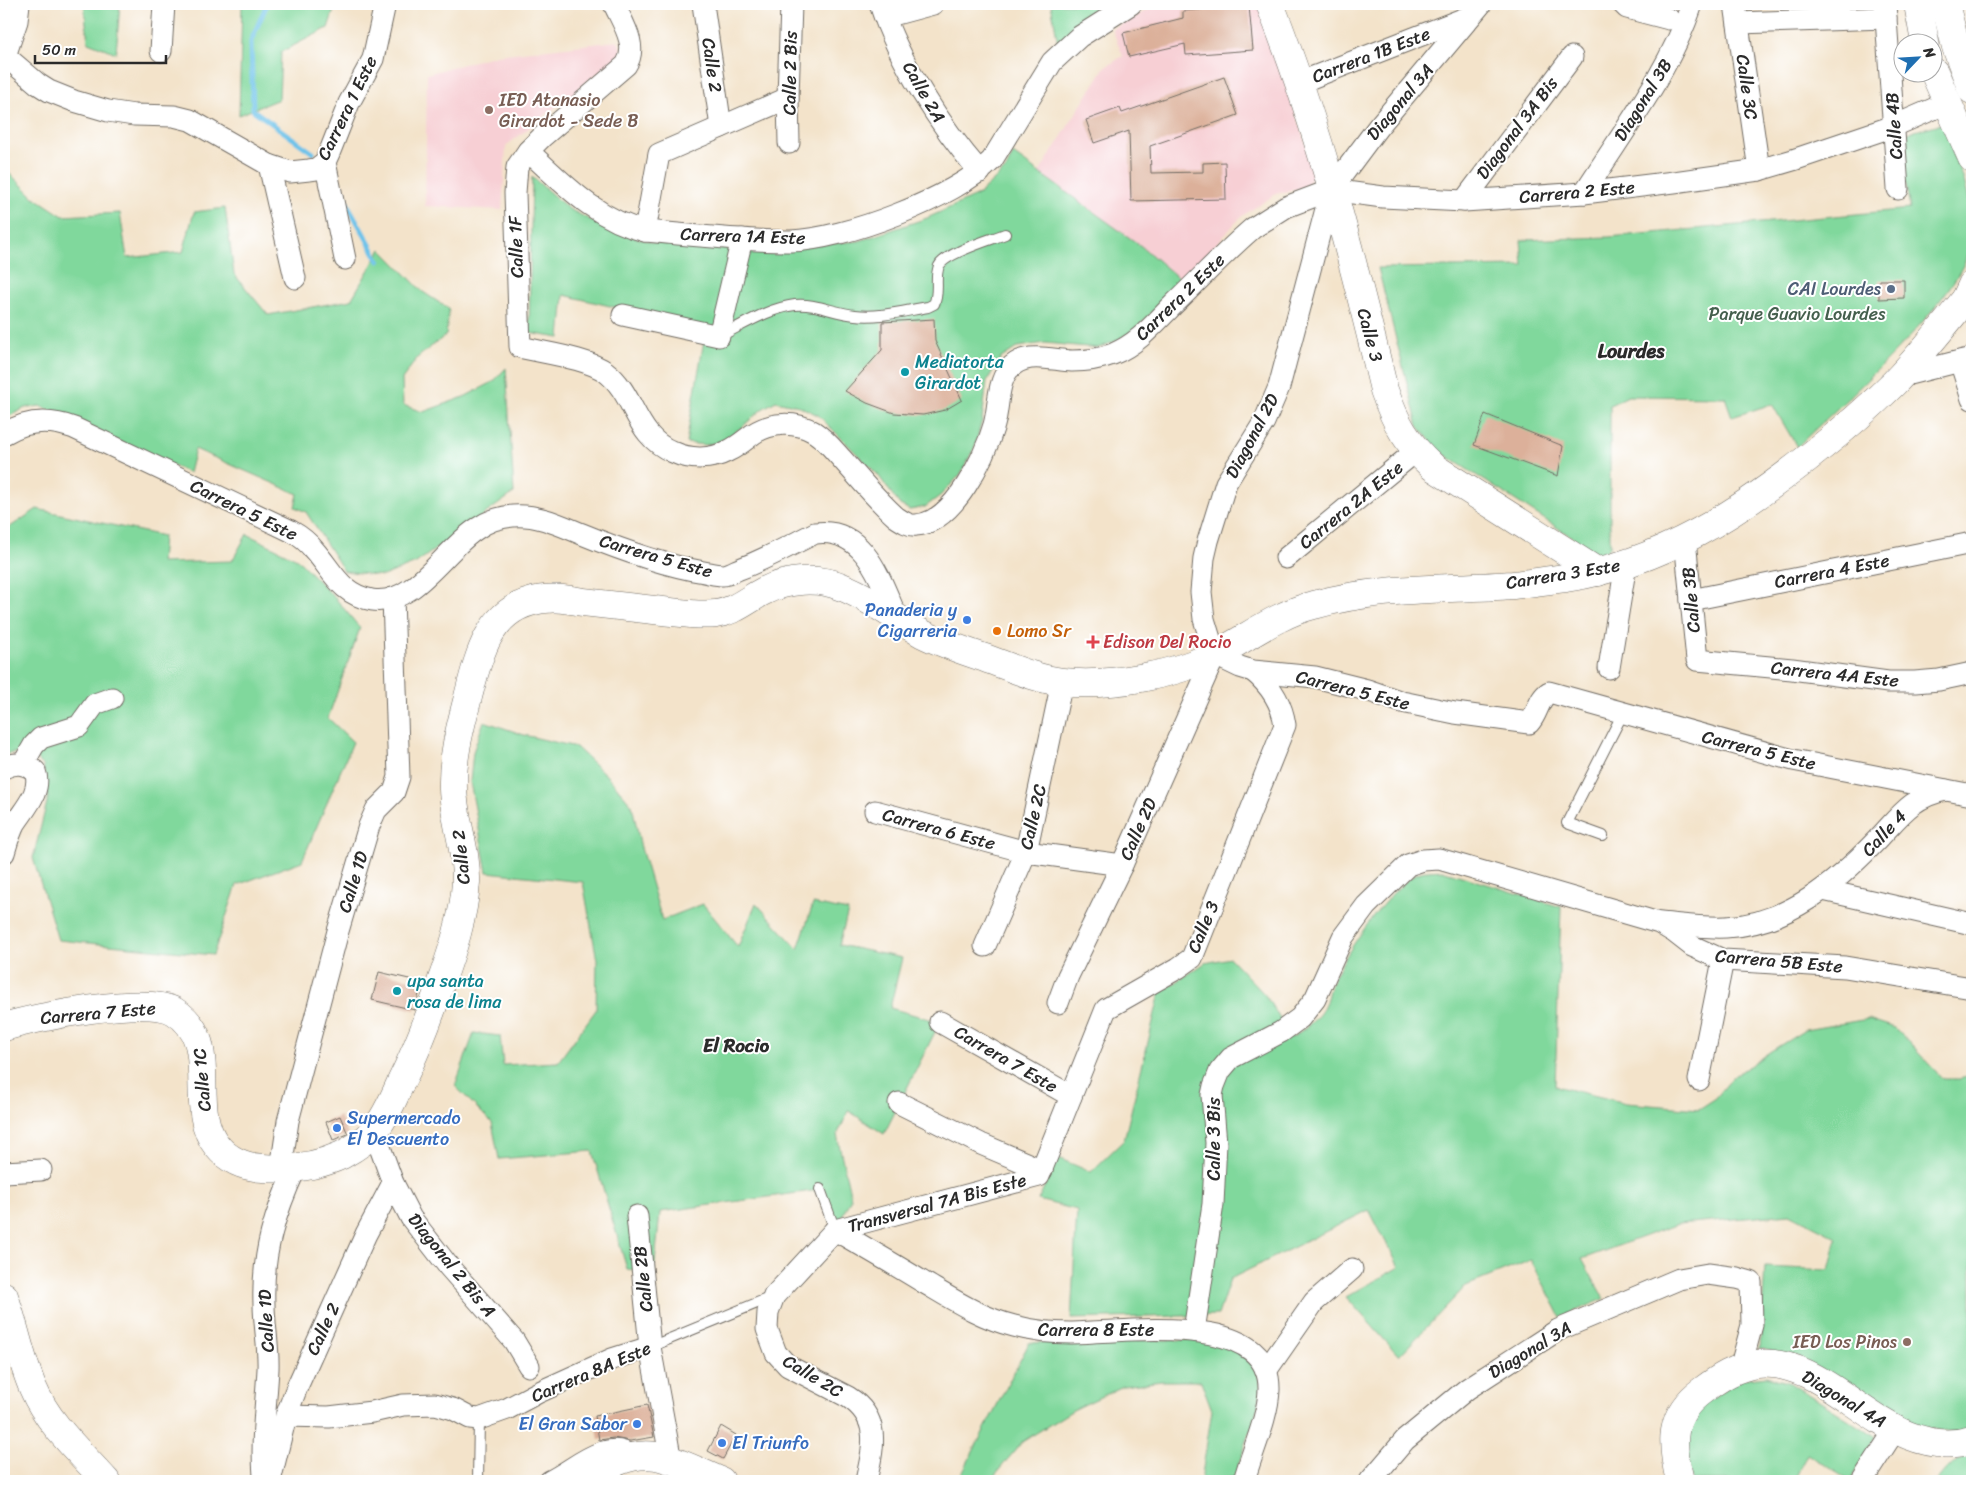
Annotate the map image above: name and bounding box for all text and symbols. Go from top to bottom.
street label: Carrera 1B Este [1307,18,1435,92]
street label: Calle 2 Bis [773,30,807,115]
scale bar [35,32,166,64]
north arrow [1894,32,1944,82]
street label: Calle 2 [692,36,732,94]
text: 50 m [42,37,77,63]
text: N [1916,42,1943,63]
street label: Carrera 1 Este [308,50,386,166]
street label: Diagonal 3B [1605,52,1681,148]
street label: Calle 3C [1727,52,1768,122]
street label: Calle 2A [893,55,955,129]
street label: Diagonal 3A [1358,56,1442,148]
street label: Diagonal 3A Bis [1467,69,1567,186]
place label: IED Atanasio Girardot - Sede B [498,84,638,137]
street label: Calle 4B [1876,91,1912,161]
marker: IED Atanasio Girardot - Sede B [483,104,495,116]
street label: Carrera 2 Este [1518,171,1636,213]
street label: Calle 1F [499,214,533,279]
street label: Carrera 1A Este [680,218,806,254]
street label: Carrera 2 Este [1127,245,1233,349]
place label: CAI Lourdes [1788,273,1882,305]
marker: CAI Lourdes [1885,283,1897,295]
park label: Parque Guavio Lourdes [1709,298,1886,330]
street label: Calle 3 [1348,305,1393,365]
district label: Lourdes [1598,334,1665,369]
place label: Mediatorta Girardot [915,346,1005,399]
marker: Mediatorta Girardot [899,366,911,378]
street label: Diagonal 2D [1216,387,1288,484]
street label: Carrera 2A Este [1291,452,1411,558]
street label: Carrera 5 Este [185,470,303,550]
street label: Carrera 5 Este [596,525,716,587]
street label: Carrera 4 Este [1772,544,1892,598]
street label: Carrera 3 Este [1504,549,1622,599]
street label: Calle 3B [1672,566,1710,634]
place label: Panaderia y Cigarreria [865,594,958,647]
marker: Panaderia y Cigarreria [961,614,973,626]
place label: Lomo Sr [1007,615,1072,647]
marker: Lomo Sr [991,625,1003,637]
place label: Edison Del Rocio [1103,626,1232,658]
marker: Edison Del Rocio [1087,636,1099,648]
street label: Carrera 4A Este [1769,651,1901,697]
street label: Carrera 5 Este [1293,660,1413,720]
street label: Carrera 5 Este [1699,720,1819,780]
street label: Calle 2C [1010,780,1056,853]
street label: Calle 2D [1110,792,1166,865]
street label: Carrera 6 Este [879,799,999,859]
street label: Calle 4 [1853,802,1915,864]
street label: Calle 2 [442,828,480,886]
street label: Calle 1D [328,847,378,917]
street label: Calle 3 [1178,896,1228,958]
street label: Carrera 5B Este [1714,939,1844,983]
place label: upa santa rosa de lima [407,965,502,1018]
marker: upa santa rosa de lima [391,985,403,997]
street label: Carrera 7 Este [39,992,157,1034]
street label: Carrera 7 Este [948,1016,1064,1102]
district label: El Rocio [703,1029,770,1062]
street label: Calle 1C [183,1046,221,1113]
street label: Calle 3 Bis [1198,1096,1230,1181]
place label: Supermercado El Descuento [347,1102,461,1155]
marker: Supermercado El Descuento [331,1122,343,1134]
street label: Transversal 7A Bis Este [844,1164,1030,1242]
street label: Diagonal 2 Bis A [399,1205,505,1325]
street label: Calle 2B [624,1244,662,1314]
street label: Calle 1D [248,1289,284,1353]
street label: Calle 2 [297,1297,349,1361]
street label: Diagonal 3A [1482,1312,1578,1388]
street label: Carrera 8 Este [1038,1314,1154,1346]
place label: IED Los Pinos [1792,1326,1898,1358]
street label: Carrera 8A Este [526,1332,656,1412]
marker: IED Los Pinos [1901,1336,1913,1348]
street label: Calle 2C [776,1345,850,1407]
street label: Diagonal 4A [1795,1361,1893,1437]
place label: El Gran Sabor [519,1408,629,1440]
marker: El Gran Sabor [631,1418,643,1430]
place label: El Triunfo [732,1427,809,1459]
marker: El Triunfo [716,1437,728,1449]

